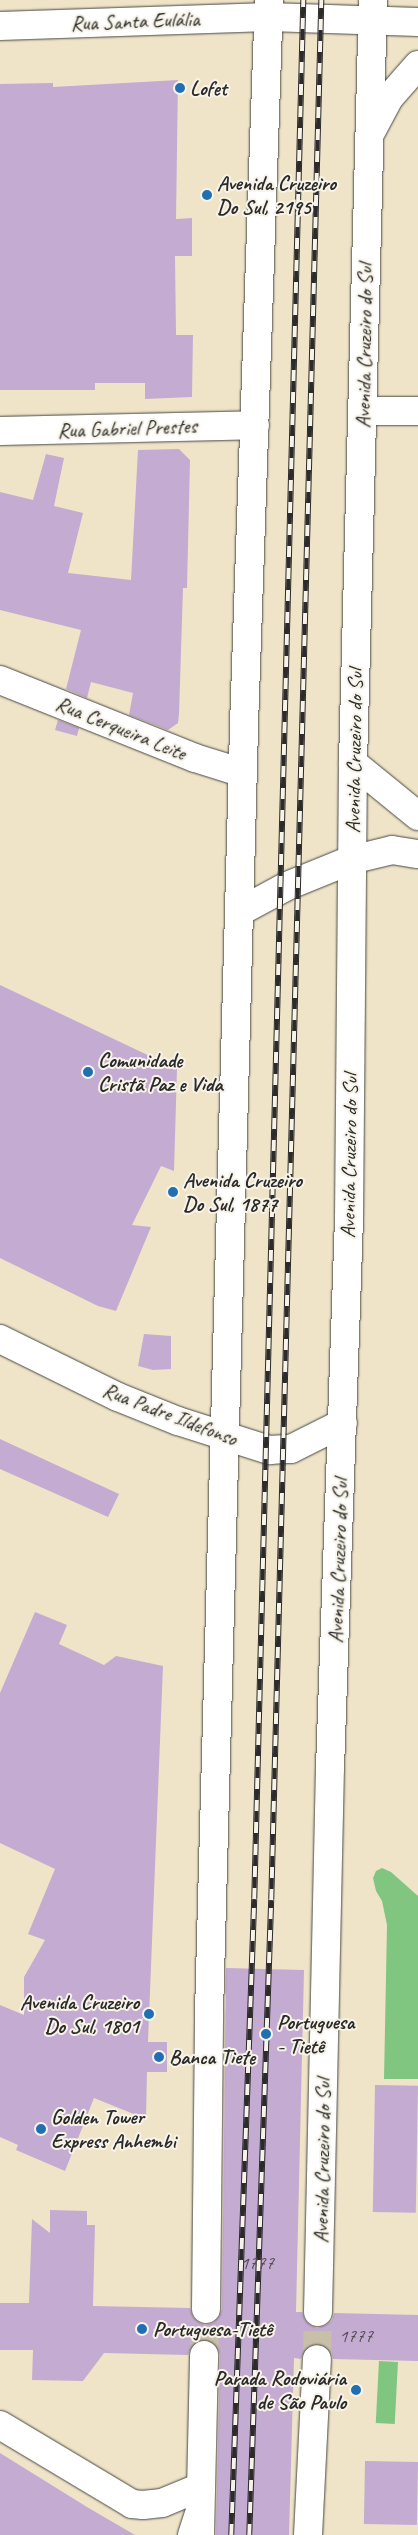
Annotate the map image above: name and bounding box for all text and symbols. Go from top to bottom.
street label: Rua Santa Eulália [70,6,200,36]
place label: Lofet [190,75,227,101]
marker: Lofet [174,82,186,94]
place label: Avenida Cruzeiro Do Sul, 2195 [217,170,336,220]
marker: Avenida Cruzeiro Do Sul, 2195 [201,189,213,201]
street label: Avenida Cruzeiro do Sul [350,264,378,428]
street label: Rua Gabriel Prestes [57,413,197,443]
street label: Avenida Cruzeiro do Sul [340,669,368,833]
street label: Rua Cerqueira Leite [53,691,189,765]
place label: Comunidade Cristã Paz e Vida [98,1047,222,1097]
marker: Comunidade Cristã Paz e Vida [82,1066,94,1078]
street label: Avenida Cruzeiro do Sul [335,1074,363,1238]
place label: Avenida Cruzeiro Do Sul, 1877 [183,1167,302,1217]
marker: Avenida Cruzeiro Do Sul, 1877 [167,1186,179,1198]
street label: Rua Padre Ildefonso [99,1377,241,1451]
street label: Avenida Cruzeiro do Sul [323,1478,353,1644]
place label: Avenida Cruzeiro Do Sul, 1801 [20,1989,139,2039]
marker: Avenida Cruzeiro Do Sul, 1801 [143,2008,155,2020]
place label: Portuguesa - Tietê [277,2009,354,2059]
marker: Portuguesa - Tietê [259,2027,273,2041]
place label: Banca Tiete [169,2044,255,2070]
marker: Banca Tiete [153,2051,165,2063]
street label: Avenida Cruzeiro do Sul [308,2079,336,2243]
place label: Golden Tower Express Anhembi [51,2104,174,2154]
marker: Golden Tower Express Anhembi [35,2123,47,2135]
house number: 1777 [240,2253,274,2275]
place label: Portuguesa-Tietê [153,2316,272,2342]
marker: Portuguesa-Tietê [135,2322,149,2336]
house number: 1777 [339,2326,373,2348]
place label: Parada Rodoviária de São Paulo [214,2365,346,2415]
marker: Parada Rodoviária de São Paulo [350,2384,362,2396]

